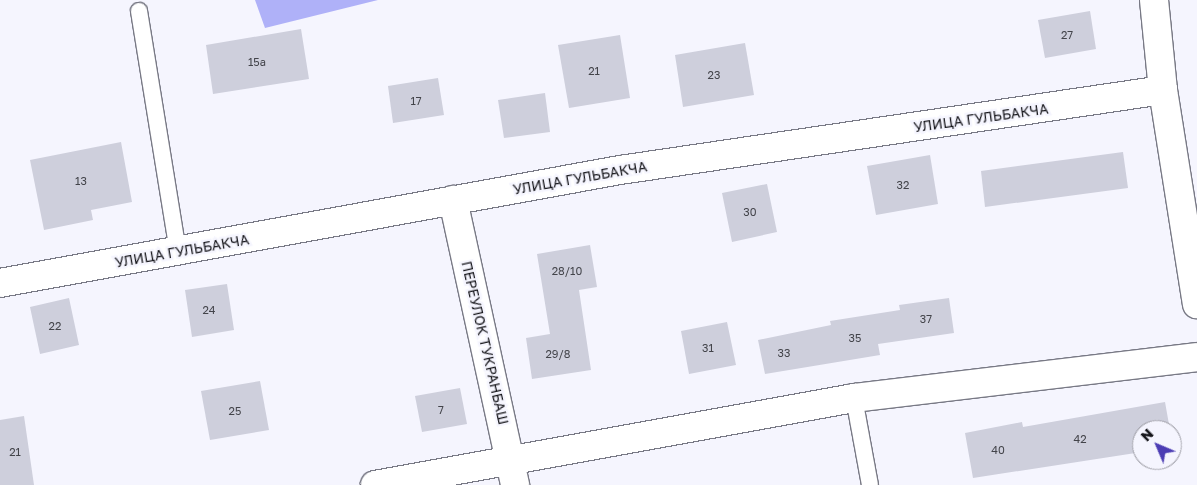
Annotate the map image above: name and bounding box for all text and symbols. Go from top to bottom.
house number: 27 [1061,28,1073,42]
house number: 15а [248,55,266,69]
house number: 21 [588,64,600,78]
house number: 23 [708,68,720,82]
house number: 17 [410,94,422,108]
street label: УЛИЦА ГУЛЬБАКЧА [913,100,1049,136]
street label: УЛИЦА ГУЛЬБАКЧА [512,158,648,198]
house number: 13 [75,174,87,188]
house number: 32 [897,178,909,192]
house number: 30 [743,205,757,219]
street label: УЛИЦА ГУЛЬБАКЧА [114,231,250,271]
street label: ПЕРЕУЛОК ТУКРАНБАШ [458,260,512,426]
house number: 28/10 [552,264,582,278]
house number: 24 [202,303,216,317]
house number: 37 [920,312,932,326]
house number: 22 [49,319,61,333]
house number: 35 [849,331,861,345]
house number: 31 [702,341,714,355]
house number: 33 [778,346,790,360]
house number: 29/8 [545,347,571,361]
house number: 7 [438,403,444,417]
house number: 25 [229,404,241,418]
north arrow [1132,420,1182,470]
text: N [1137,425,1157,445]
house number: 42 [1073,432,1087,446]
house number: 40 [991,443,1005,457]
house number: 21 [9,445,21,459]

